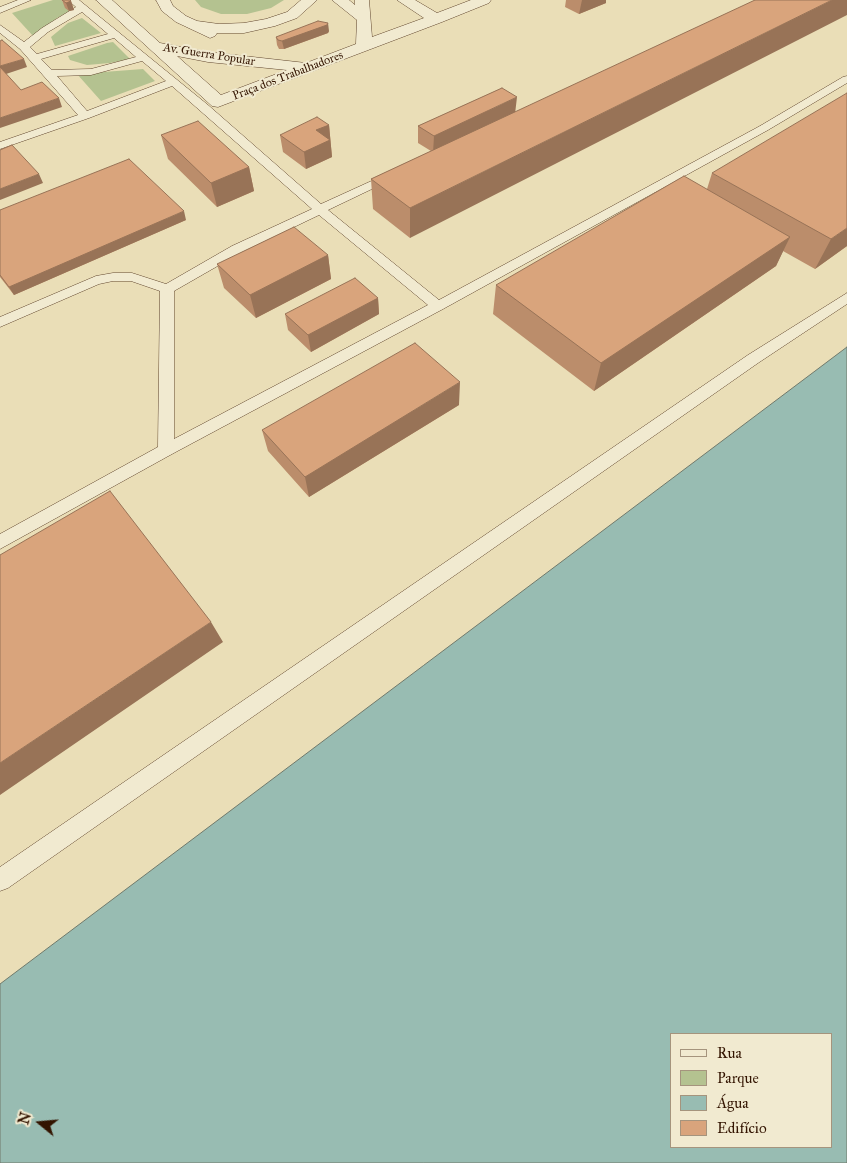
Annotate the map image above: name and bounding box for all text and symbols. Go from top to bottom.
street label: Av. Guerra Popular [162,41,256,69]
street label: Praça dos Trabalhadores [231,48,345,104]
legend [670,1033,832,1148]
text: Rua [717,1044,742,1062]
text: Parque [717,1069,759,1087]
text: Água [717,1094,749,1112]
north arrow [15,1098,65,1148]
text: N [15,1110,35,1127]
text: Edifício [717,1119,767,1137]

